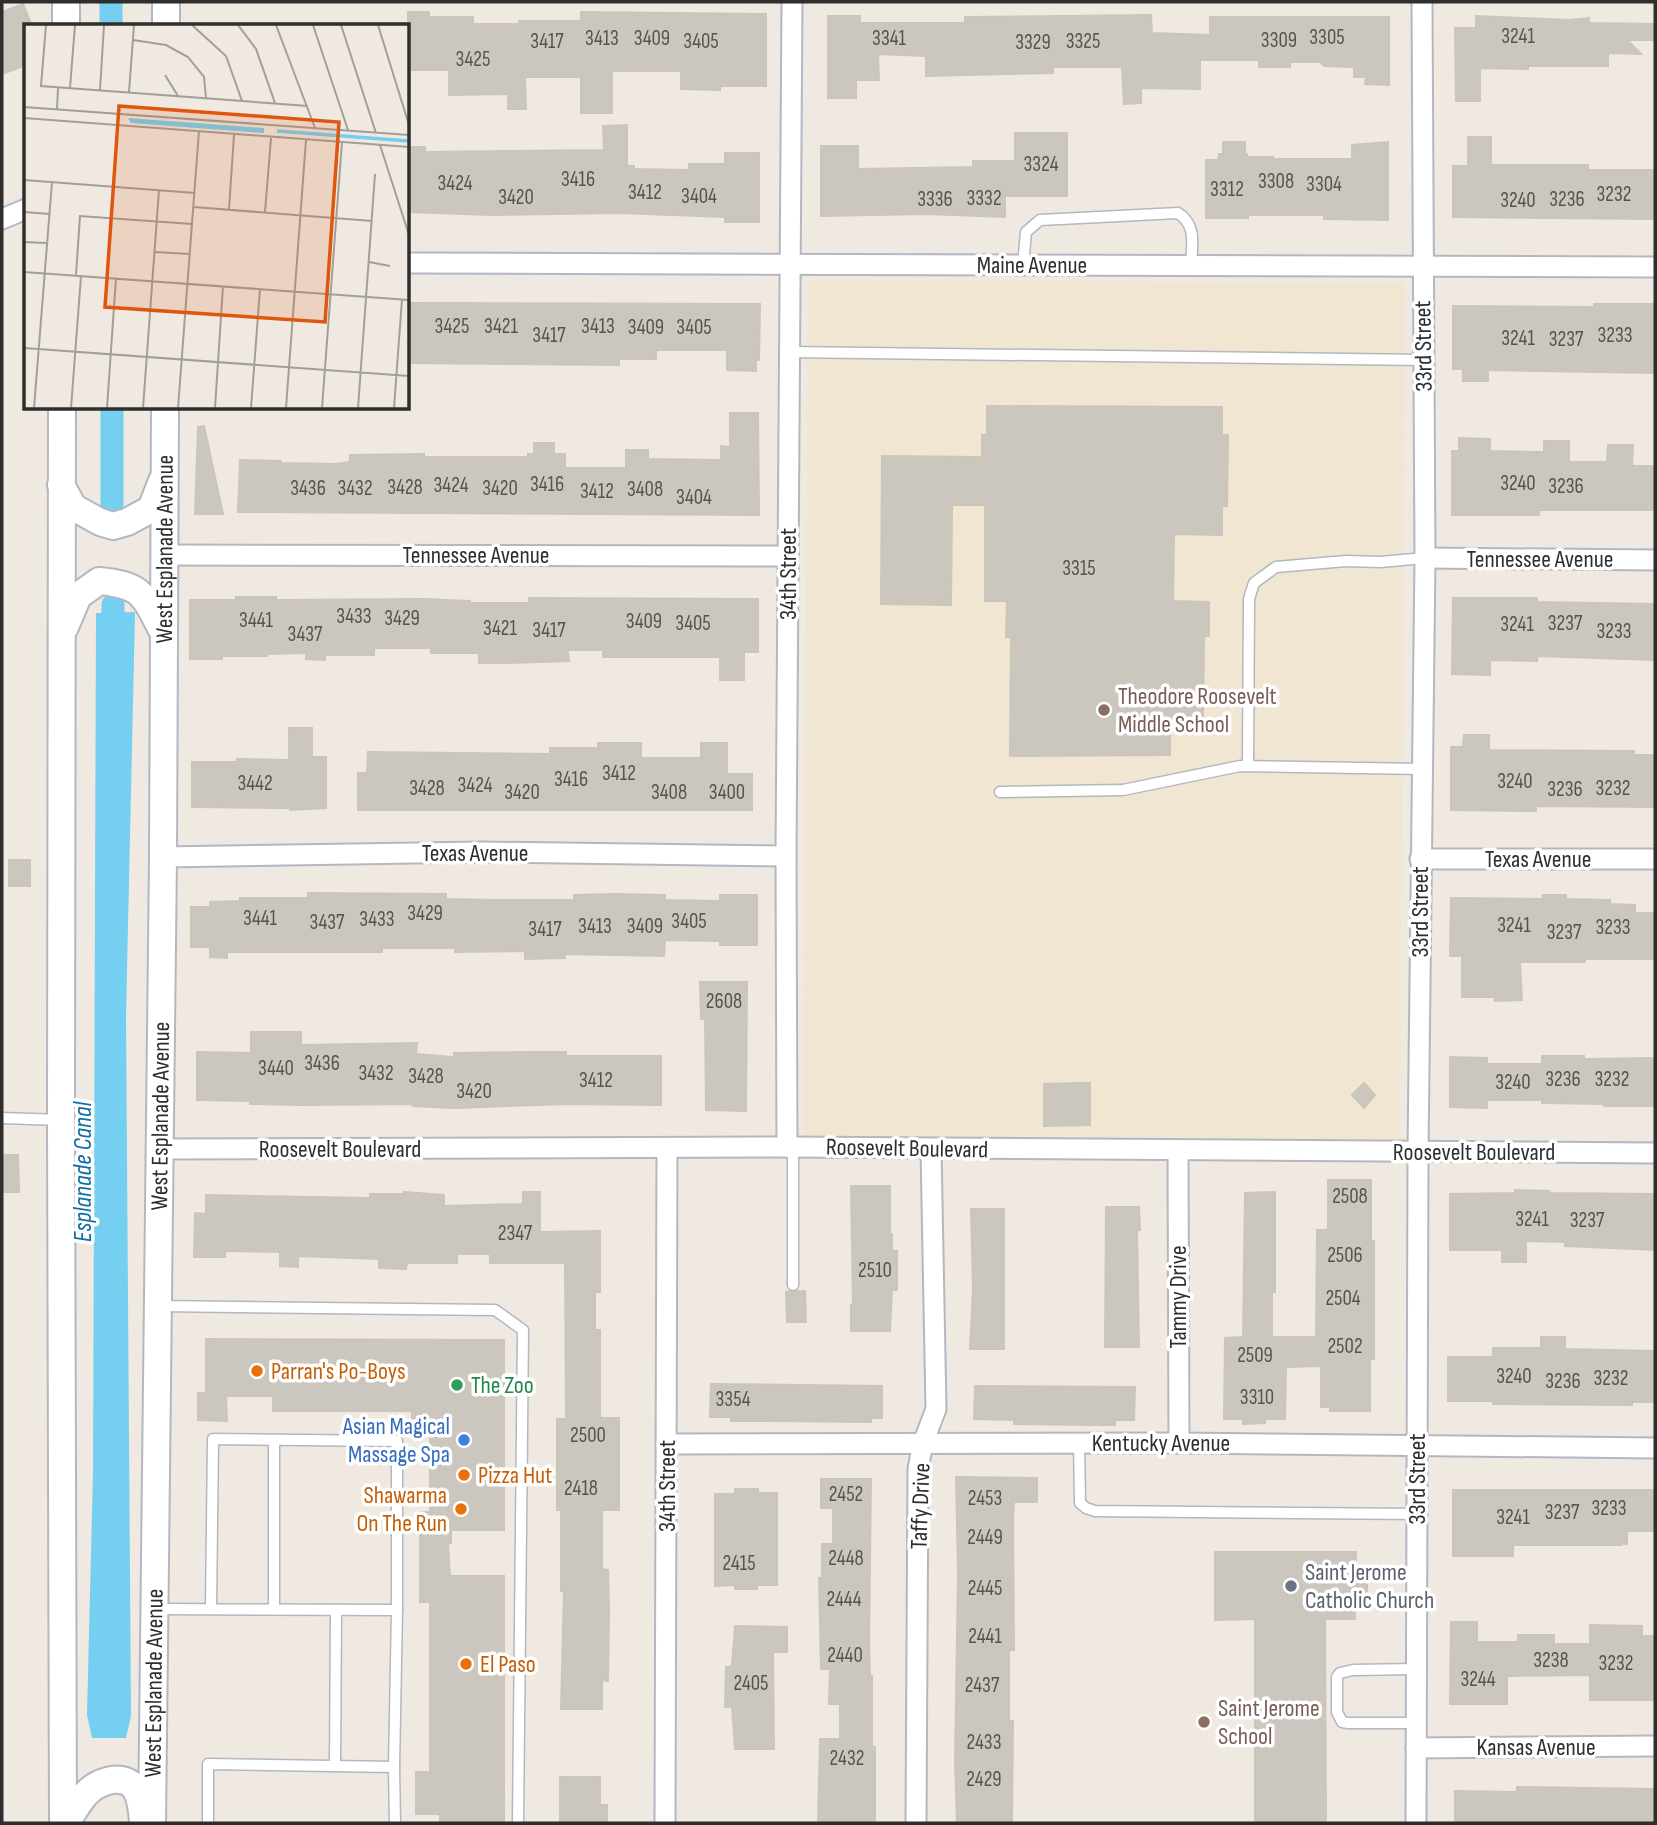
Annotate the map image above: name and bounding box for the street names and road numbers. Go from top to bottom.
street label: Maine Avenue [977,251,1087,280]
street label: 33rd Street [1408,300,1439,392]
street label: West Esplanade Avenue [150,455,180,643]
street label: 34th Street [774,528,803,620]
street label: Tennessee Avenue [403,541,549,570]
street label: Tennessee Avenue [1467,545,1613,574]
street label: Texas Avenue [422,839,528,868]
street label: Texas Avenue [1485,845,1591,874]
street label: 33rd Street [1406,866,1435,958]
street label: West Esplanade Avenue [145,1022,176,1211]
street label: Roosevelt Boulevard [826,1133,988,1164]
street label: Roosevelt Boulevard [259,1135,421,1164]
street label: Roosevelt Boulevard [1393,1138,1555,1167]
street label: Tammy Drive [1164,1245,1193,1349]
street label: Kentucky Avenue [1092,1429,1230,1458]
street label: 33rd Street [1403,1433,1432,1525]
street label: 34th Street [653,1440,682,1532]
street label: Taffy Drive [905,1462,936,1550]
street label: West Esplanade Avenue [139,1589,170,1777]
street label: Kansas Avenue [1476,1733,1596,1762]

